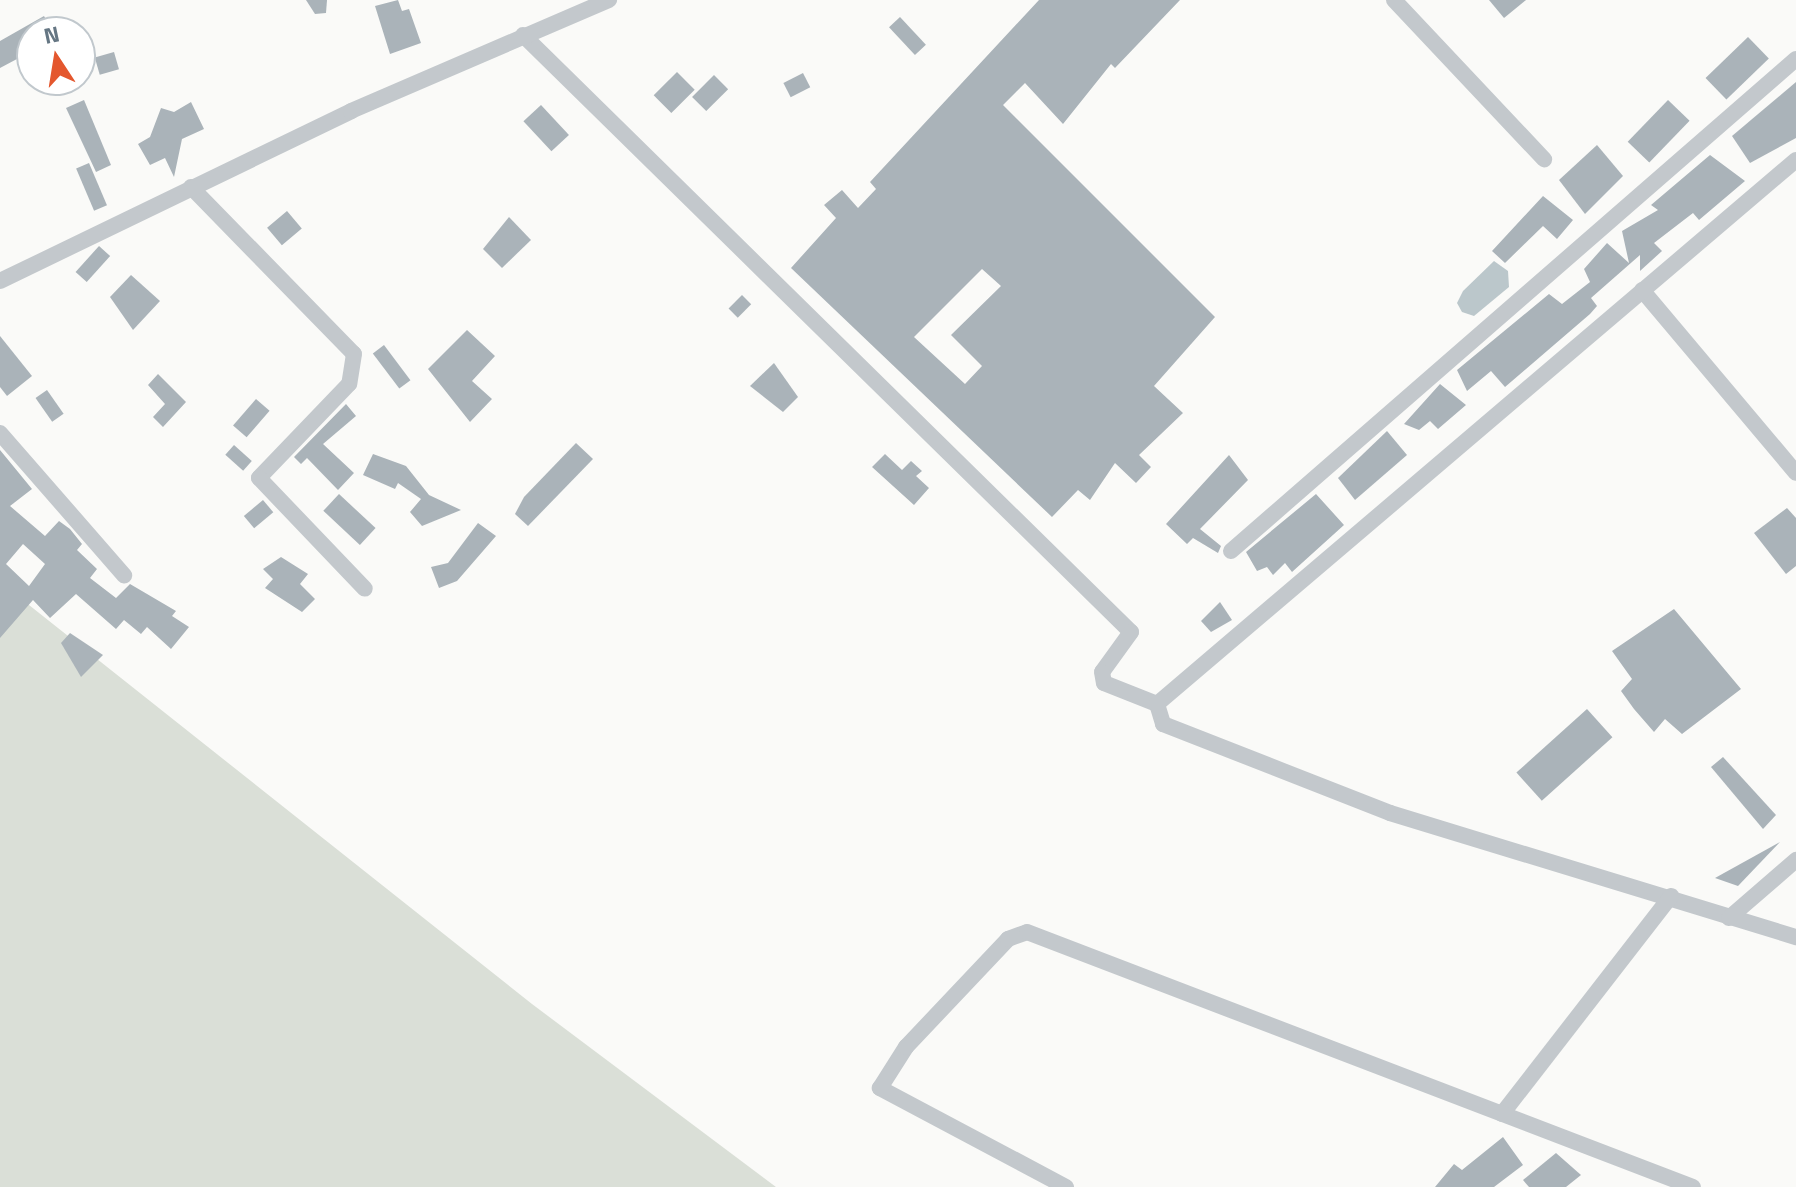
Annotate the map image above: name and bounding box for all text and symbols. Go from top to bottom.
north arrow [16,16,96,96]
text: N [40,16,62,53]

